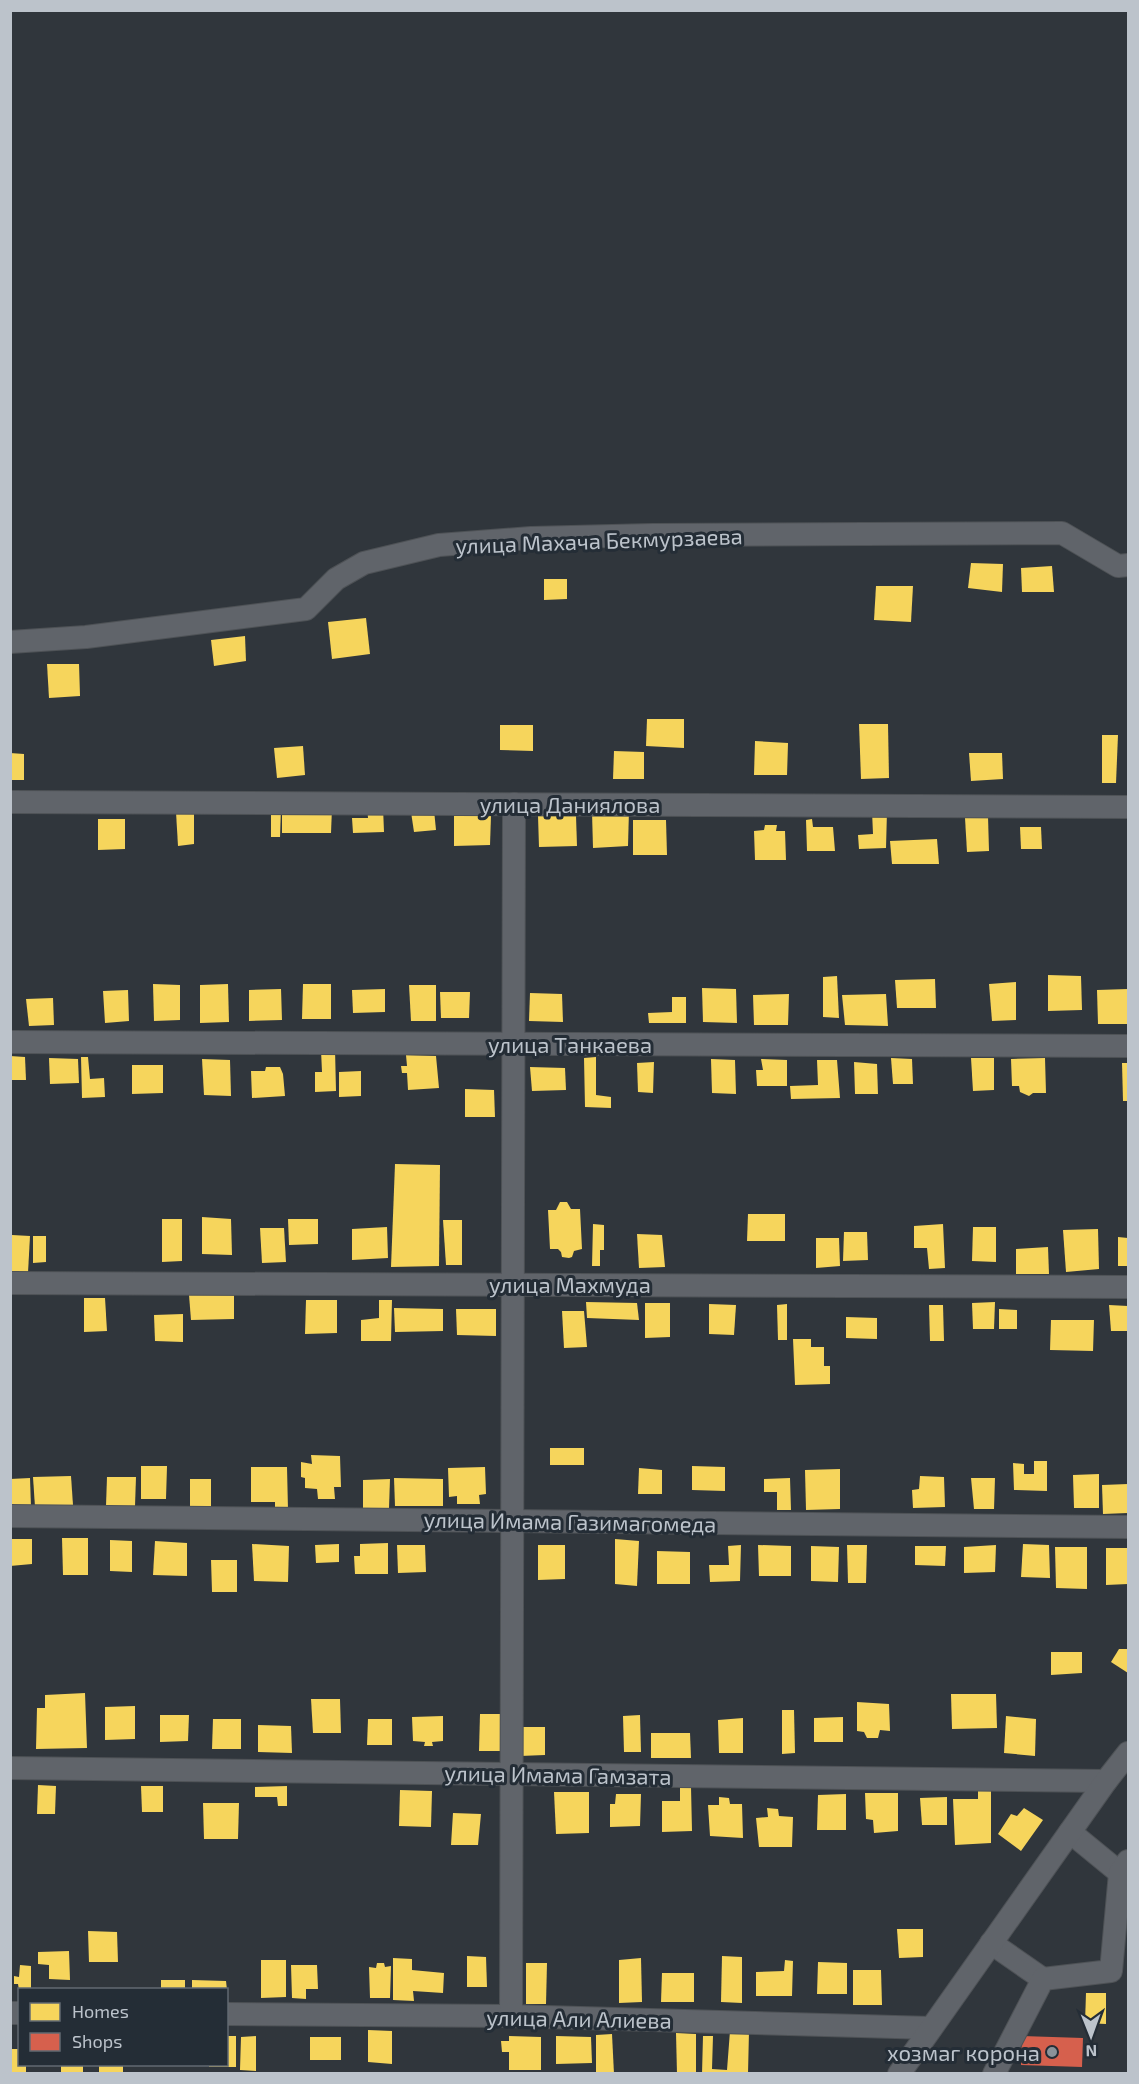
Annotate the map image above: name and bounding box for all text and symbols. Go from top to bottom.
street label: улица Махача Бекмурзаева [455,522,743,559]
street label: улица Даниялова [480,791,660,818]
street label: улица Танкаева [488,1031,652,1058]
street label: улица Махмуда [489,1271,651,1298]
street label: улица Имама Газимагомеда [423,1505,717,1538]
street label: улица Имама Гамзата [444,1759,672,1790]
legend [18,1988,228,2066]
text: Homes [72,2000,129,2022]
street label: улица Али Алиева [486,2003,672,2034]
north arrow [1061,2006,1121,2066]
text: Shops [72,2030,122,2052]
place label: хозмаг корона [887,2039,1040,2065]
text: N [1085,2042,1097,2061]
marker: хозмаг корона [1045,2045,1059,2059]

